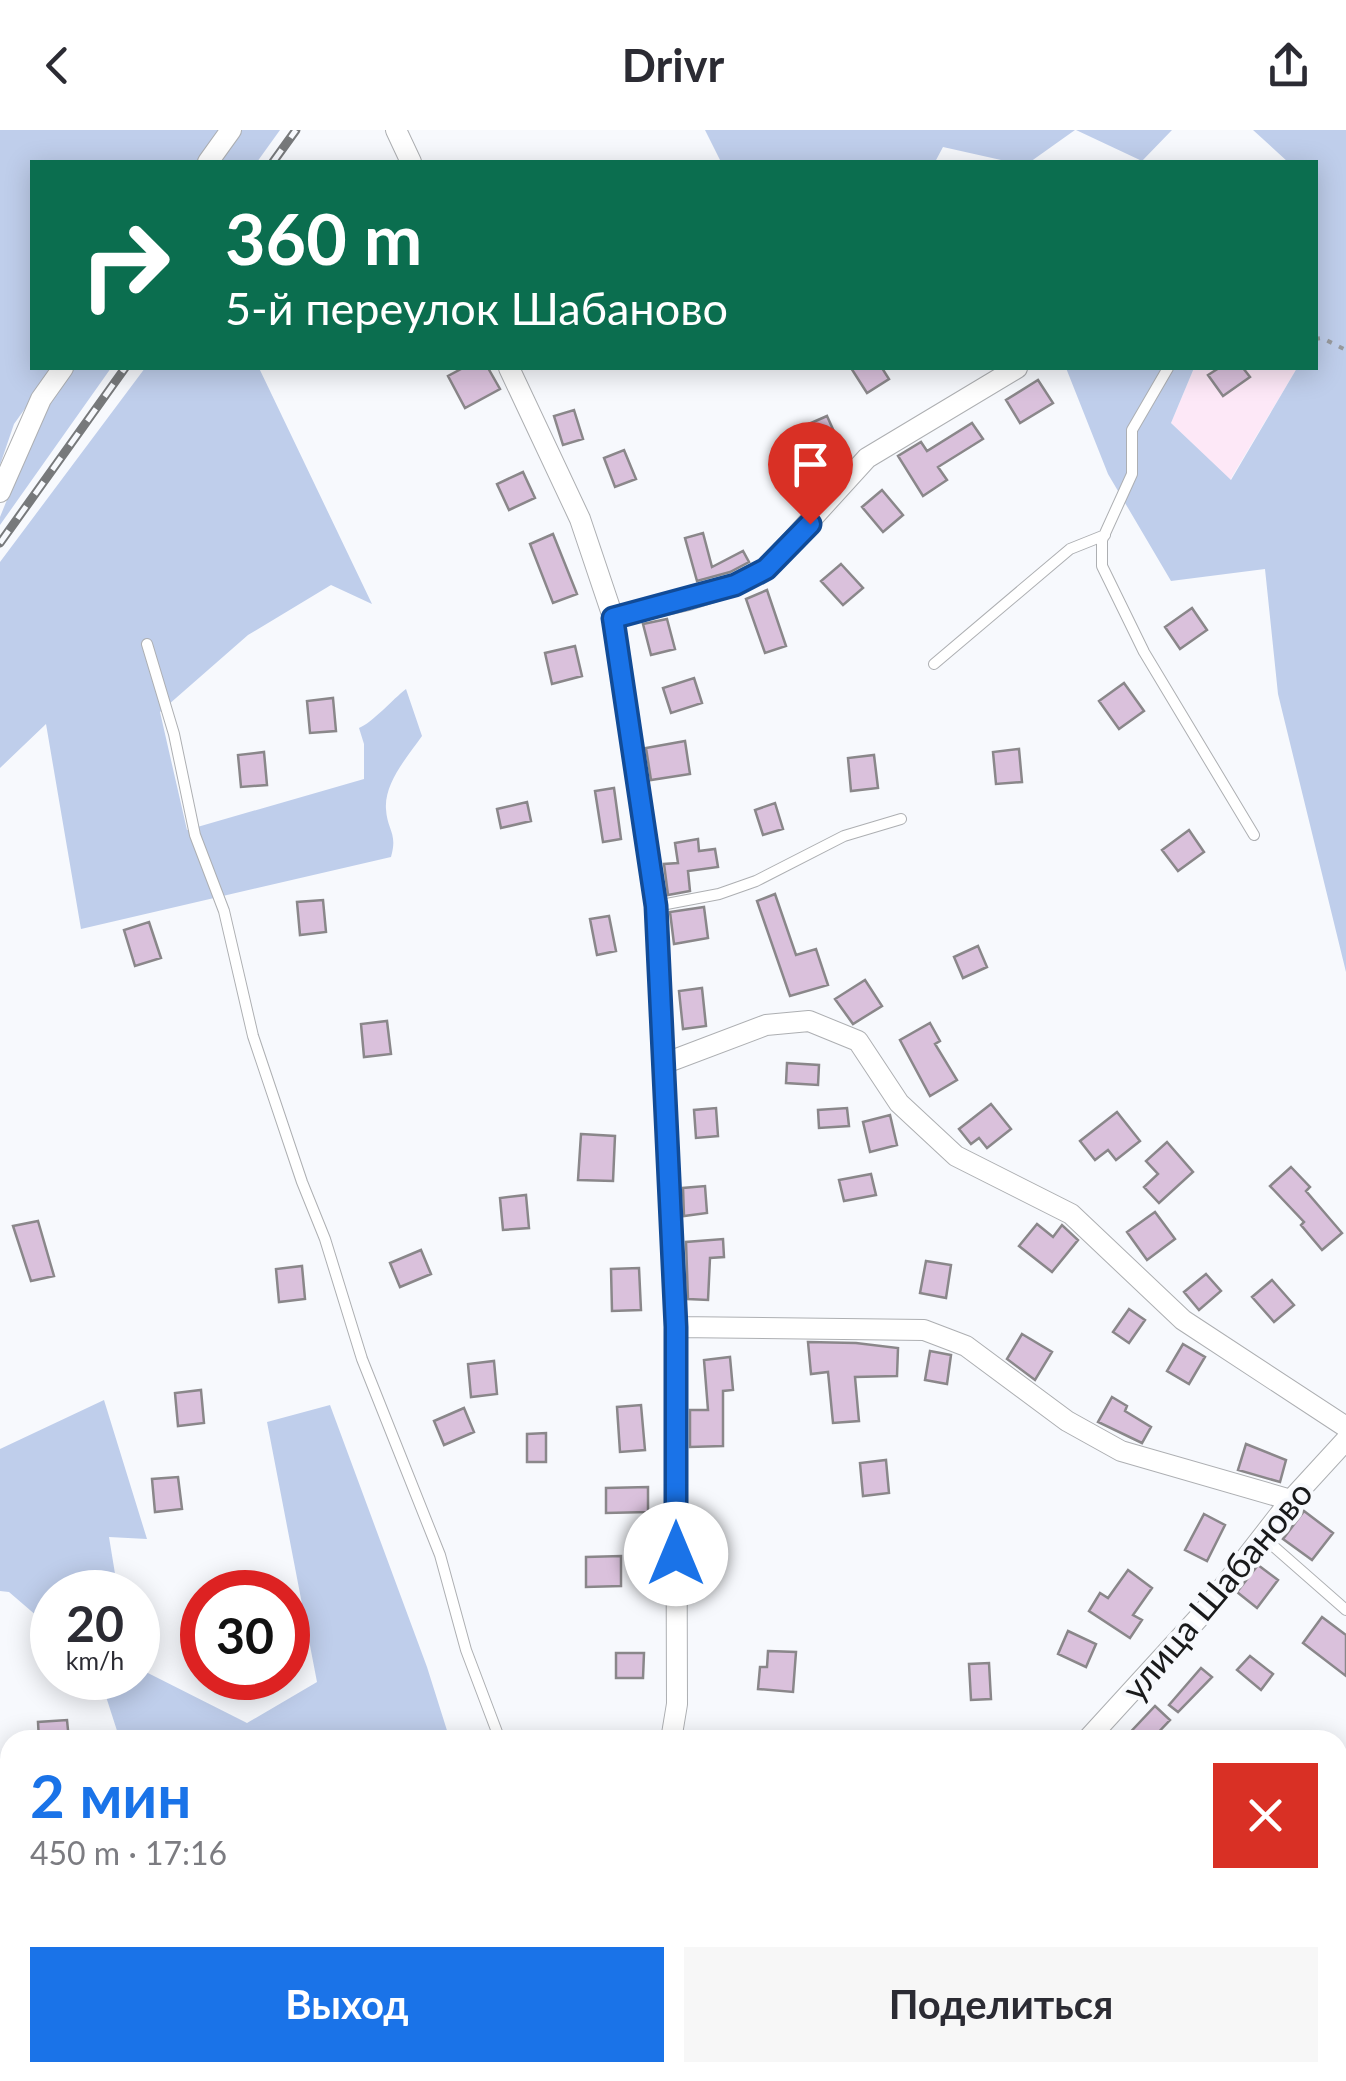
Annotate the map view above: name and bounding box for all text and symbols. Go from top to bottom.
icon: back [30,38,85,93]
text: Drivr [622,38,724,92]
icon: share [1261,38,1316,93]
text: 360 m [225,196,422,280]
icon: right [60,200,190,330]
text: 5-й переулок Шабаново [225,281,728,335]
pin [768,422,853,525]
icon: arrive [783,437,838,492]
street label: улица Шабаново [1112,1472,1320,1708]
position arrow [624,1502,728,1606]
speed limit sign: 30 [180,1570,310,1700]
text: 20 [66,1593,124,1653]
text: km/h [66,1645,124,1675]
text: 2 мин [30,1759,192,1831]
button: close [1213,1763,1318,1868]
text: 450 m · 17:16 [30,1833,227,1872]
button: Выход [30,1947,664,2062]
button: Поделиться [684,1947,1318,2062]

